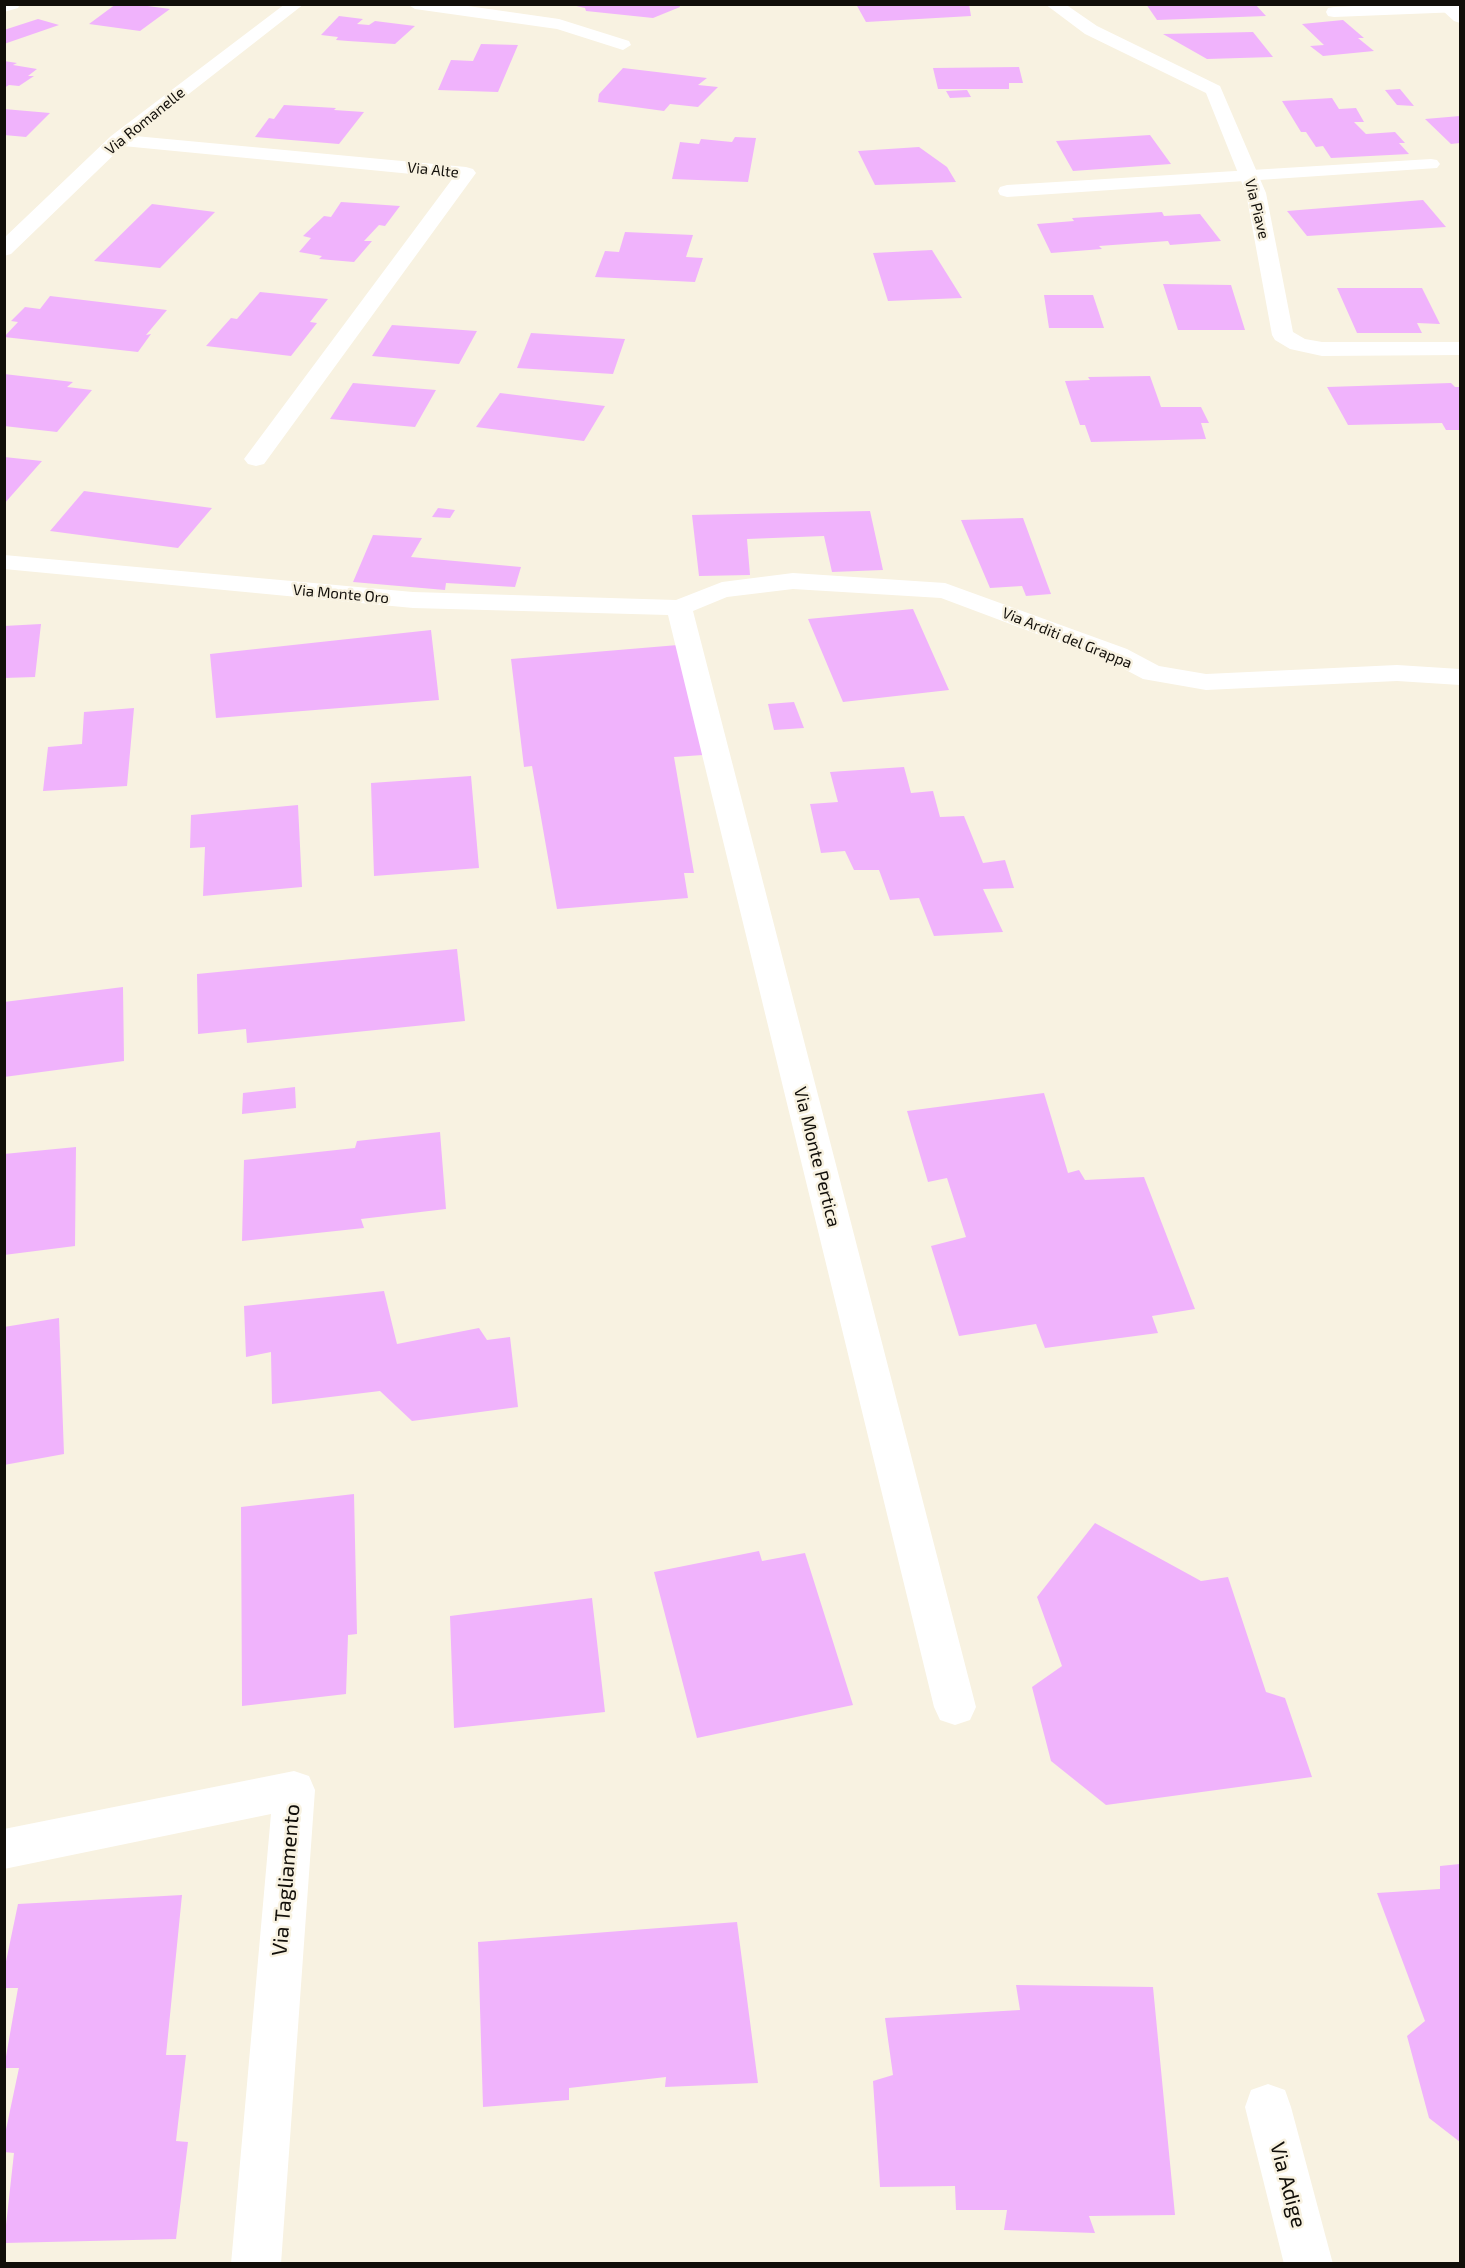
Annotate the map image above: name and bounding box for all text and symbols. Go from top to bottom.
street label: Via Romanelle [102,83,188,159]
street label: Via Alte [406,158,460,182]
street label: Via Piave [1241,177,1273,241]
street label: Via Monte Oro [292,581,390,607]
street label: Via Arditi del Grappa [999,604,1135,672]
street label: Via Monte Pertica [789,1085,845,1229]
street label: Via Tagliamento [267,1803,305,1957]
street label: Via Adige [1265,2140,1311,2230]

